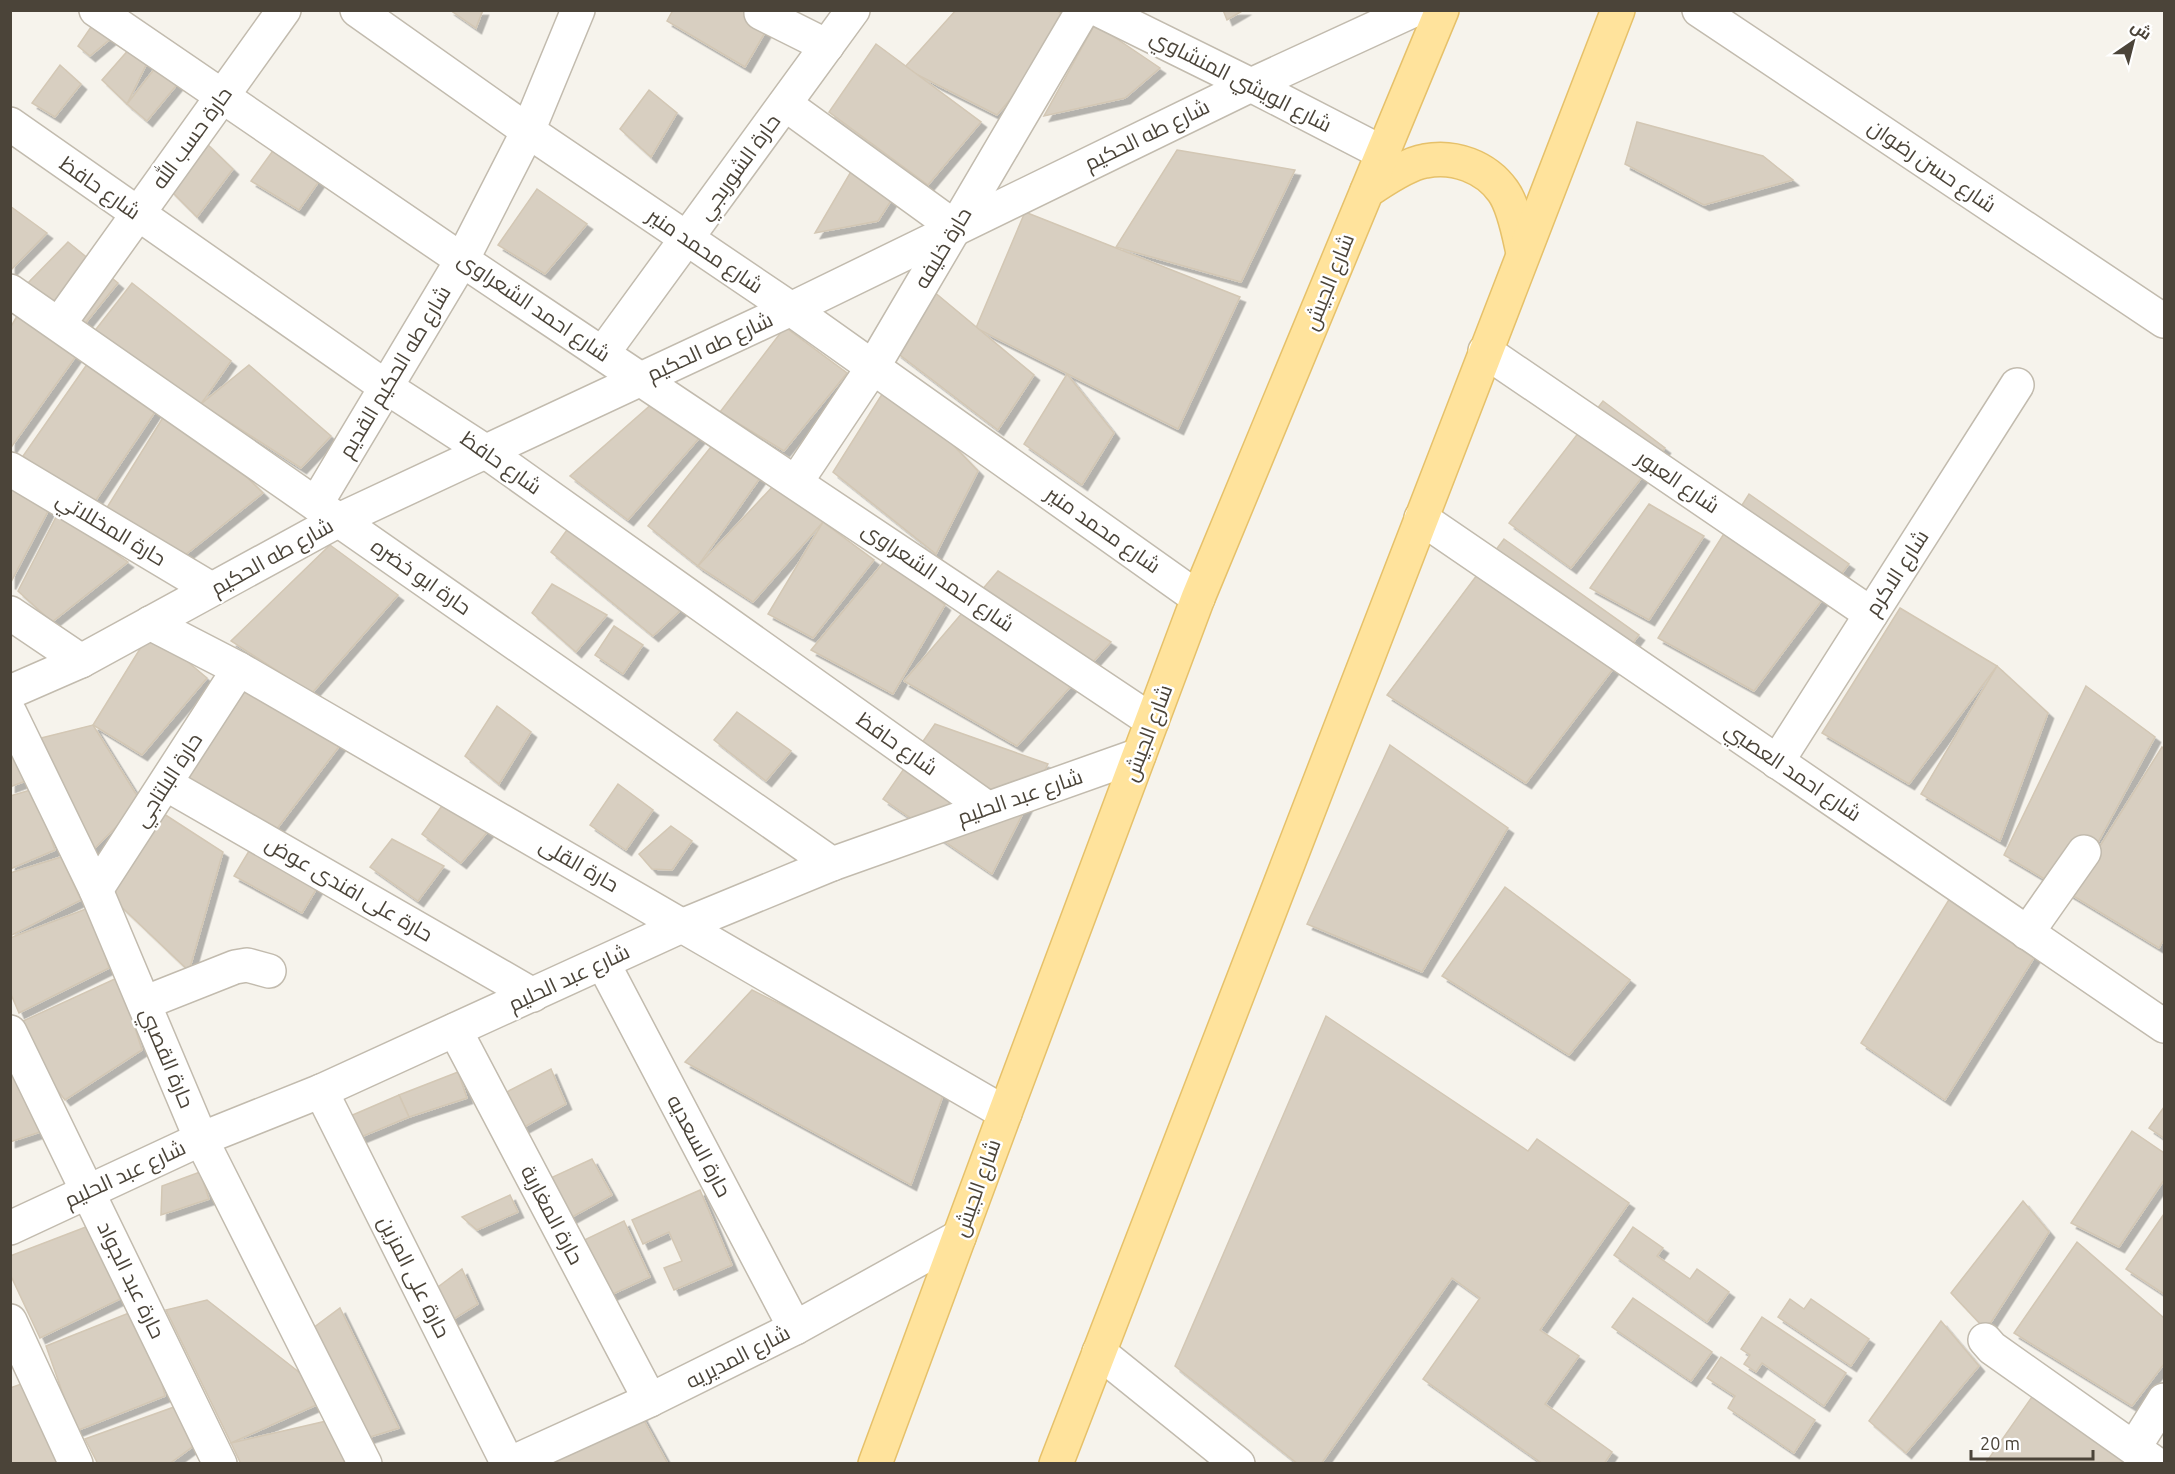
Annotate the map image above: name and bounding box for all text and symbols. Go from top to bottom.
north arrow [2103,12,2163,72]
text: ش [2127,16,2155,44]
street label: شارع الويشي المنشاوي [1144,24,1336,141]
street label: حارة حسب الله [145,81,237,194]
street label: شارع طه الحكيم [1080,94,1214,177]
street label: حارة الشوربجي [692,109,789,227]
street label: شارع حسن رضوان [1862,114,2001,219]
street label: شارع حافظ [54,151,145,226]
street label: شارع محمد منير [641,202,768,300]
street label: حارة خليفه [909,203,977,293]
street label: شارع الجيش [1298,230,1361,335]
street label: شارع احمد الشعراوى [452,246,615,368]
street label: شارع طه الحكيم القديم [333,281,458,463]
street label: شارع طه الحكيم [643,306,778,388]
street label: شارع حافظ [455,426,546,501]
street label: شارع العبور [1630,444,1724,520]
street label: شارع محمد منير [1039,480,1165,580]
street label: حارة المخللاتي [50,486,171,574]
street label: شارع طه الحكيم [206,513,338,602]
street label: شارع احمد الشعراوى [856,516,1019,638]
street label: شارع الاكرم [1860,525,1935,621]
street label: حارة ابو خضره [367,533,476,620]
street label: شارع الجيش [1118,681,1179,786]
street label: شارع حافظ [851,707,942,782]
street label: شارع احمد العصبي [1718,717,1866,830]
street label: حارة البلتاجي [128,728,211,834]
street label: شارع عبد الحليم [954,763,1086,832]
street label: حارة على افندى عوض [261,831,437,947]
street label: حارة القلى [535,832,623,898]
street label: شارع عبد الحليم [504,939,634,1018]
street label: حارة القصبي [131,1004,200,1113]
street label: حارة السعديه [662,1090,737,1201]
street label: شارع عبد الحليم [60,1135,190,1214]
street label: شارع الجيش [947,1136,1008,1241]
street label: حارة المغاربة [516,1161,589,1269]
street label: حارة على المزين [372,1212,456,1342]
street label: حارة عبد الجواد [92,1217,171,1342]
street label: شارع المديريه [681,1320,795,1395]
scale bar [1971,1423,2092,1461]
text: 20 m [1980,1433,2020,1453]

